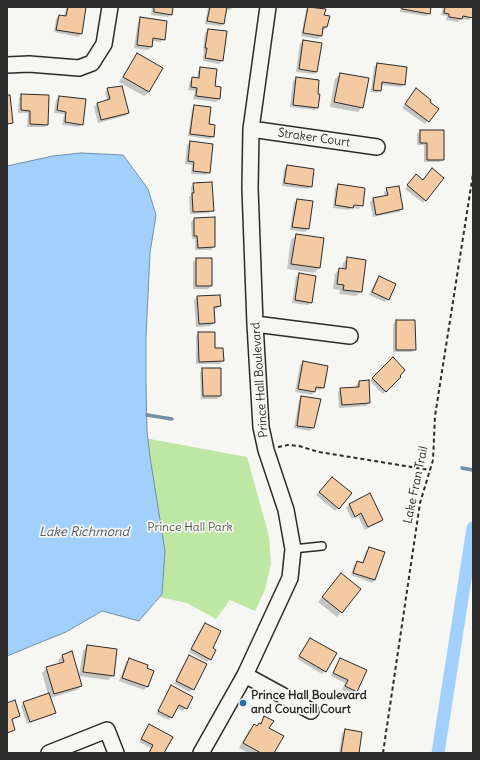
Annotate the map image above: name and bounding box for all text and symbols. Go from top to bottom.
street label: Straker Court [277,126,351,150]
street label: Prince Hall Boulevard [249,322,271,438]
street label: Lake Fran Trail [401,445,431,525]
park label: Prince Hall Park [147,521,233,535]
water label: Lake Richmond [39,524,129,540]
place label: Prince Hall Boulevard and Councill Court [251,689,367,717]
marker: Prince Hall Boulevard and Councill Court [238,698,248,708]

